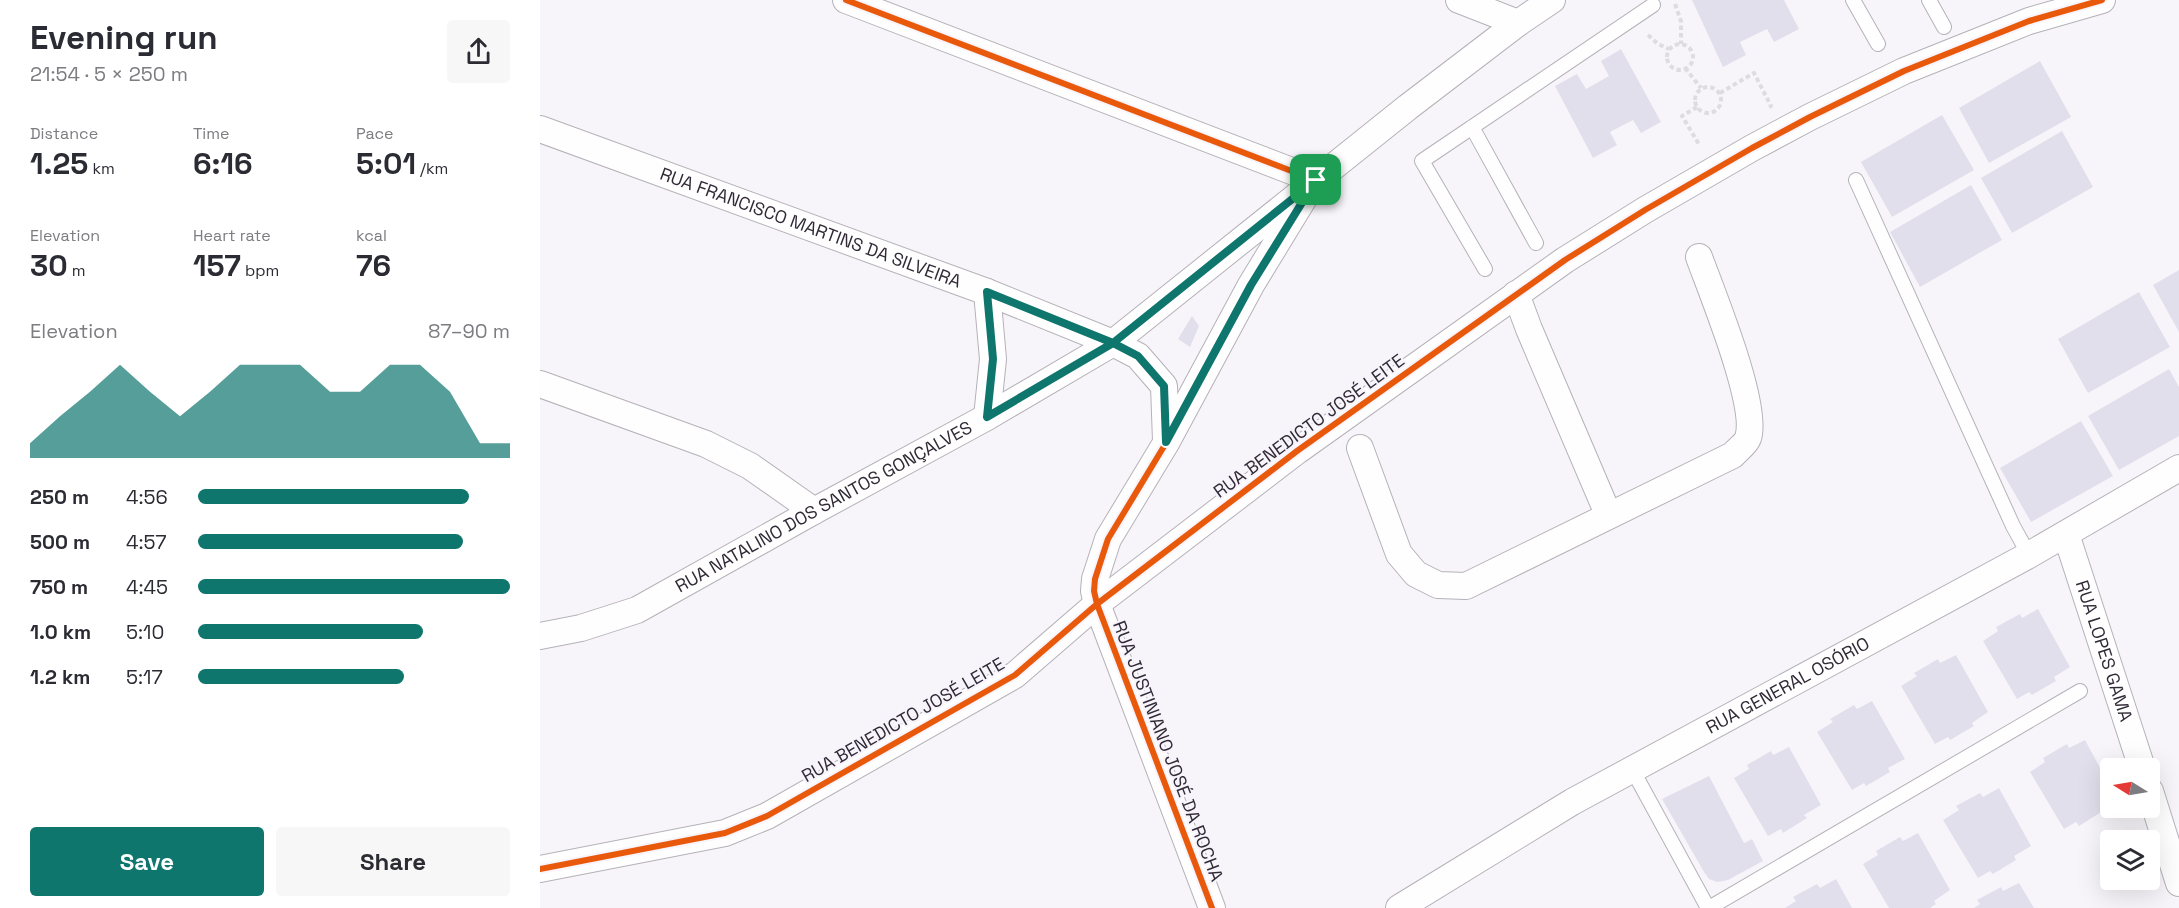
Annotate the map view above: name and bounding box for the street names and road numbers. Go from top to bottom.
street label: RUA FRANCISCO MARTINS DA SILVEIRA [657,162,965,293]
street label: RUA BENEDICTO JOSÉ LEITE [1209,349,1409,503]
street label: RUA NATALINO DOS SANTOS GONÇALVES [671,415,976,597]
street label: RUA LOPES GAMA [2071,577,2138,724]
street label: RUA JUSTINIANO JOSÉ DA ROCHA [1108,617,1229,884]
street label: RUA GENERAL OSÓRIO [1702,631,1873,739]
street label: RUA BENEDICTO JOSÉ LEITE [797,652,1008,787]

